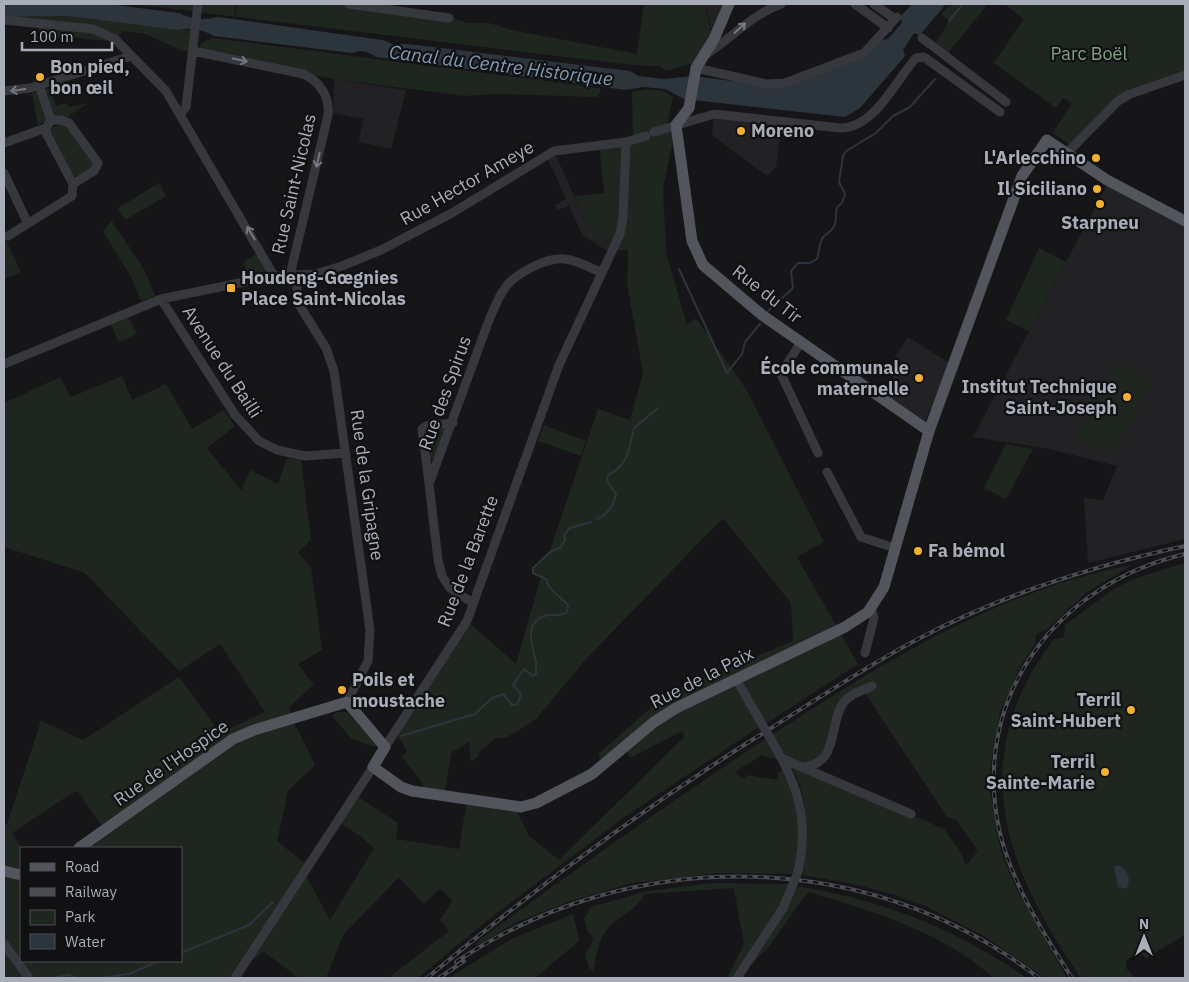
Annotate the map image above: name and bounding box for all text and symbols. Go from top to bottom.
scale bar [22,20,112,52]
one-way arrow [734,22,747,34]
text: 100 m [30,27,74,46]
water label: Canal du Centre Historique [388,39,614,91]
park label: Parc Boël [1051,42,1127,65]
place label: Bon pied, bon œil [50,55,130,99]
one-way arrow [232,56,248,66]
marker: Bon pied, bon œil [34,71,46,83]
one-way arrow [10,85,26,95]
street label: Rue Saint-Nicolas [266,111,321,256]
place label: Moreno [751,119,814,142]
marker: Moreno [735,125,747,137]
street label: Rue Hector Ameye [396,135,538,230]
place label: L'Arlecchino [984,146,1086,169]
one-way arrow [313,151,322,167]
marker: L'Arlecchino [1090,152,1102,164]
place label: Il Siciliano [997,177,1087,200]
marker: Il Siciliano [1091,183,1103,195]
marker: Starpneu [1094,198,1106,210]
place label: Starpneu [1061,211,1139,234]
one-way arrow [245,227,255,241]
street label: Rue du Tir [728,259,807,328]
place label: Houdeng-Gœgnies Place Saint-Nicolas [241,266,406,310]
marker: Houdeng-Gœgnies Place Saint-Nicolas [225,282,237,294]
street label: Avenue du Bailli [178,301,267,422]
street label: Rue des Spirus [413,332,476,453]
place label: École communale maternelle [760,355,909,400]
marker: École communale maternelle [913,372,925,384]
place label: Institut Technique Saint-Joseph [962,375,1117,419]
marker: Institut Technique Saint-Joseph [1121,391,1133,403]
street label: Rue de la Gripagne [345,408,390,562]
street label: Rue de la Barette [432,492,503,630]
place label: Fa bémol [928,539,1006,562]
marker: Fa bémol [912,545,924,557]
street label: Rue de la Paix [646,642,757,713]
place label: Poils et moustache [352,668,445,712]
marker: Poils et moustache [336,684,348,696]
place label: Terril Saint-Hubert [1011,688,1122,732]
marker: Terril Saint-Hubert [1125,704,1137,716]
street label: Rue de l'Hospice [109,714,233,811]
place label: Terril Sainte-Marie [986,750,1096,794]
marker: Terril Sainte-Marie [1099,766,1111,778]
legend [20,847,182,962]
text: Road [65,857,100,876]
text: Railway [65,882,118,901]
text: Park [65,907,95,926]
north arrow [1119,912,1169,962]
text: N [1139,915,1149,933]
text: Water [65,932,106,951]

